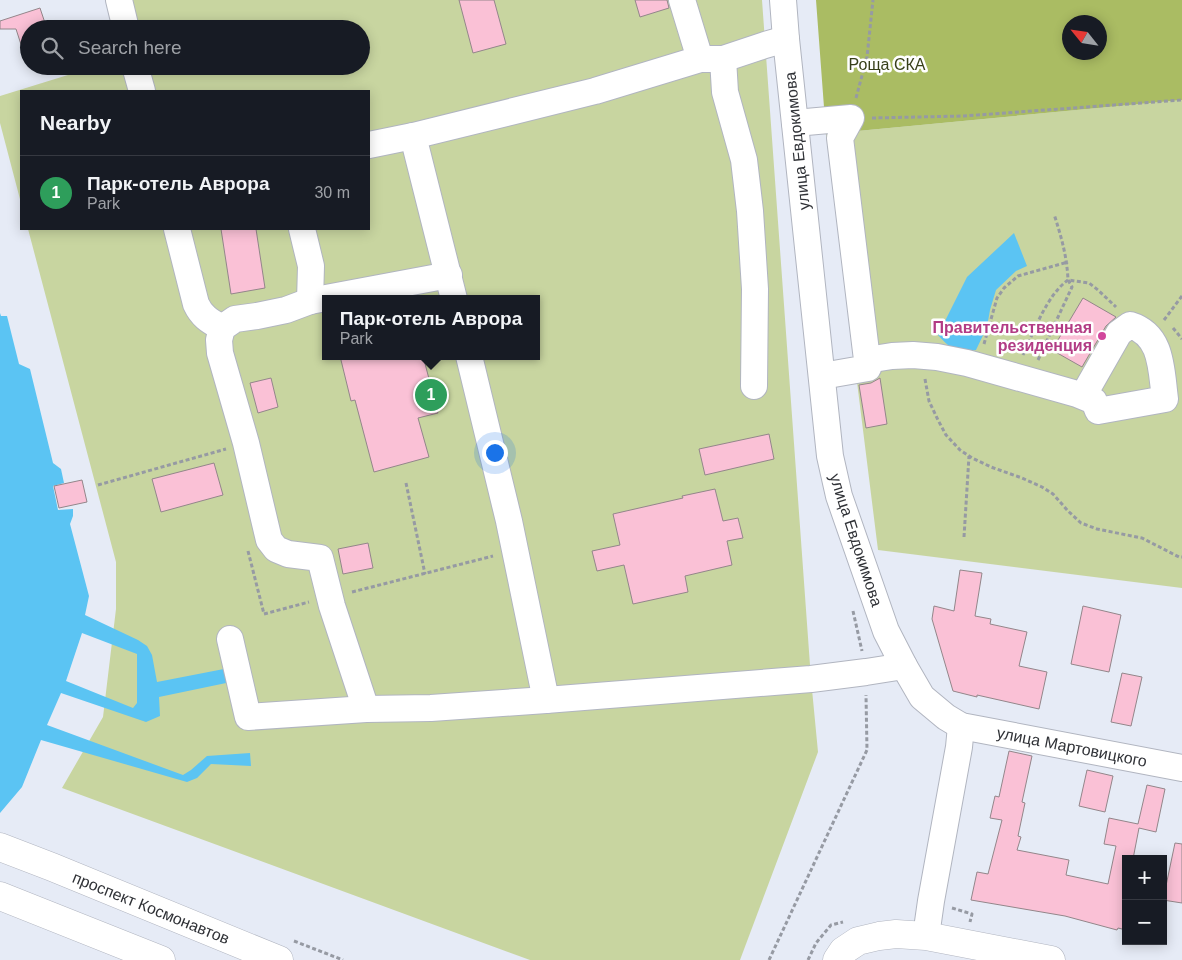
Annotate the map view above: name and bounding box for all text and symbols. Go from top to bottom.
north arrow [1062,15,1107,60]
search box [20,20,370,75]
icon: search [38,34,66,62]
text: Search here [78,37,182,58]
park label: Роща СКА [849,56,926,73]
street label: улица Евдокимова [781,71,813,211]
text: Nearby [40,111,111,134]
text: Парк-отель Аврора [87,173,270,194]
text: 1 [52,184,60,201]
text: 30 m [314,184,350,201]
text: Park [87,195,120,212]
popup [322,295,540,360]
text: Парк-отель Аврора [340,308,522,329]
place label: Правительственная резиденция [933,319,1092,354]
text: Park [340,330,373,347]
marker: Правительственная резиденция [1096,330,1108,342]
pin: 1 [415,376,447,414]
your location [482,440,508,466]
street label: улица Евдокимова [826,471,886,609]
street label: улица Мартовицкого [996,724,1149,770]
map controls [1122,855,1167,945]
button: + [1122,855,1167,900]
street label: проспект Космонавтов [70,869,232,947]
button: − [1122,900,1167,945]

